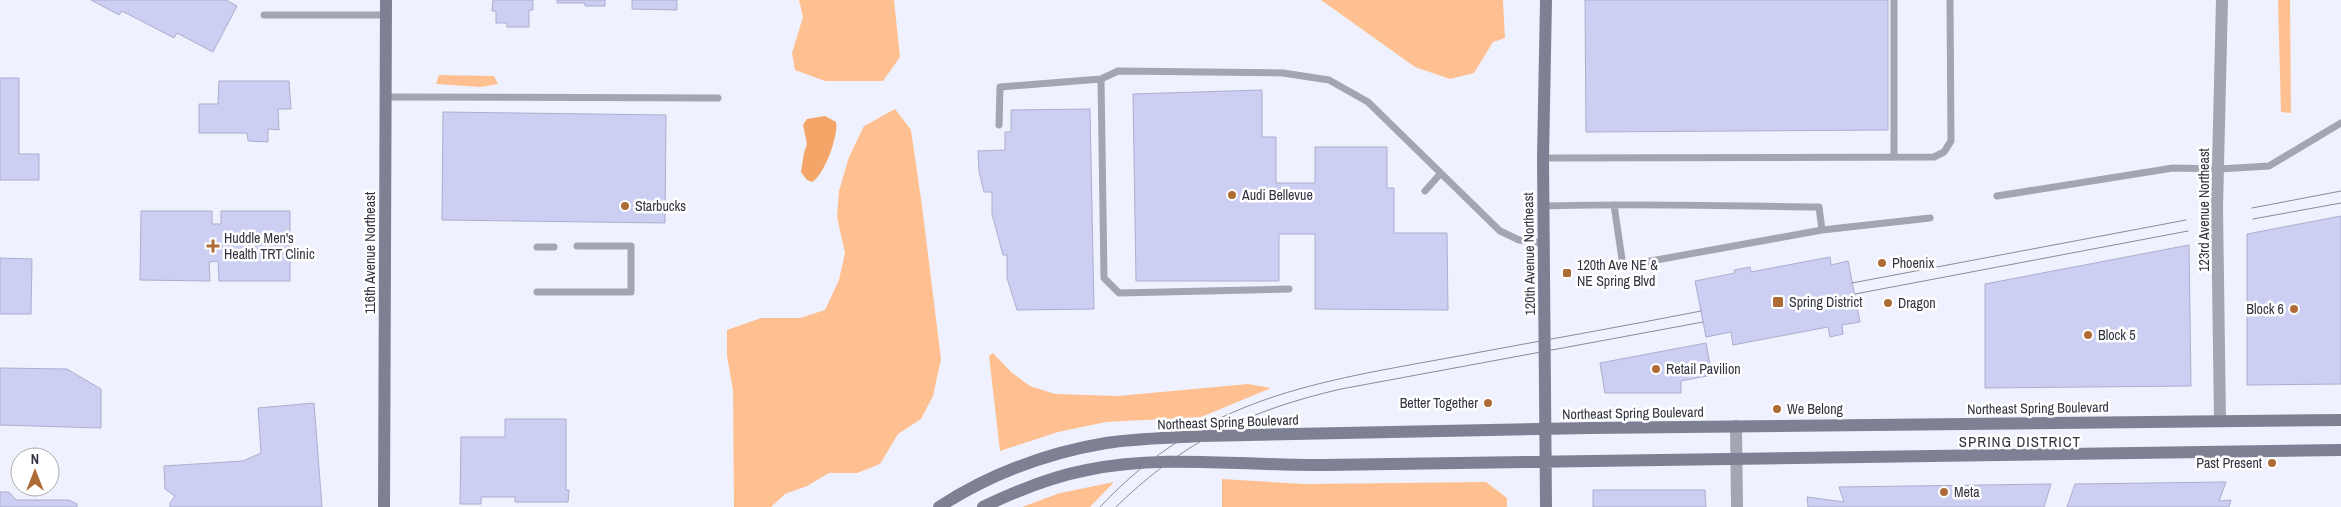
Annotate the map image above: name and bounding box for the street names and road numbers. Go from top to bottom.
street label: 123rd Avenue Northeast [2195,148,2213,272]
street label: 116th Avenue Northeast [361,192,379,314]
street label: 120th Avenue Northeast [1519,192,1539,316]
street label: Northeast Spring Boulevard [1967,398,2109,418]
street label: Northeast Spring Boulevard [1562,403,1704,423]
street label: Northeast Spring Boulevard [1157,411,1299,433]

